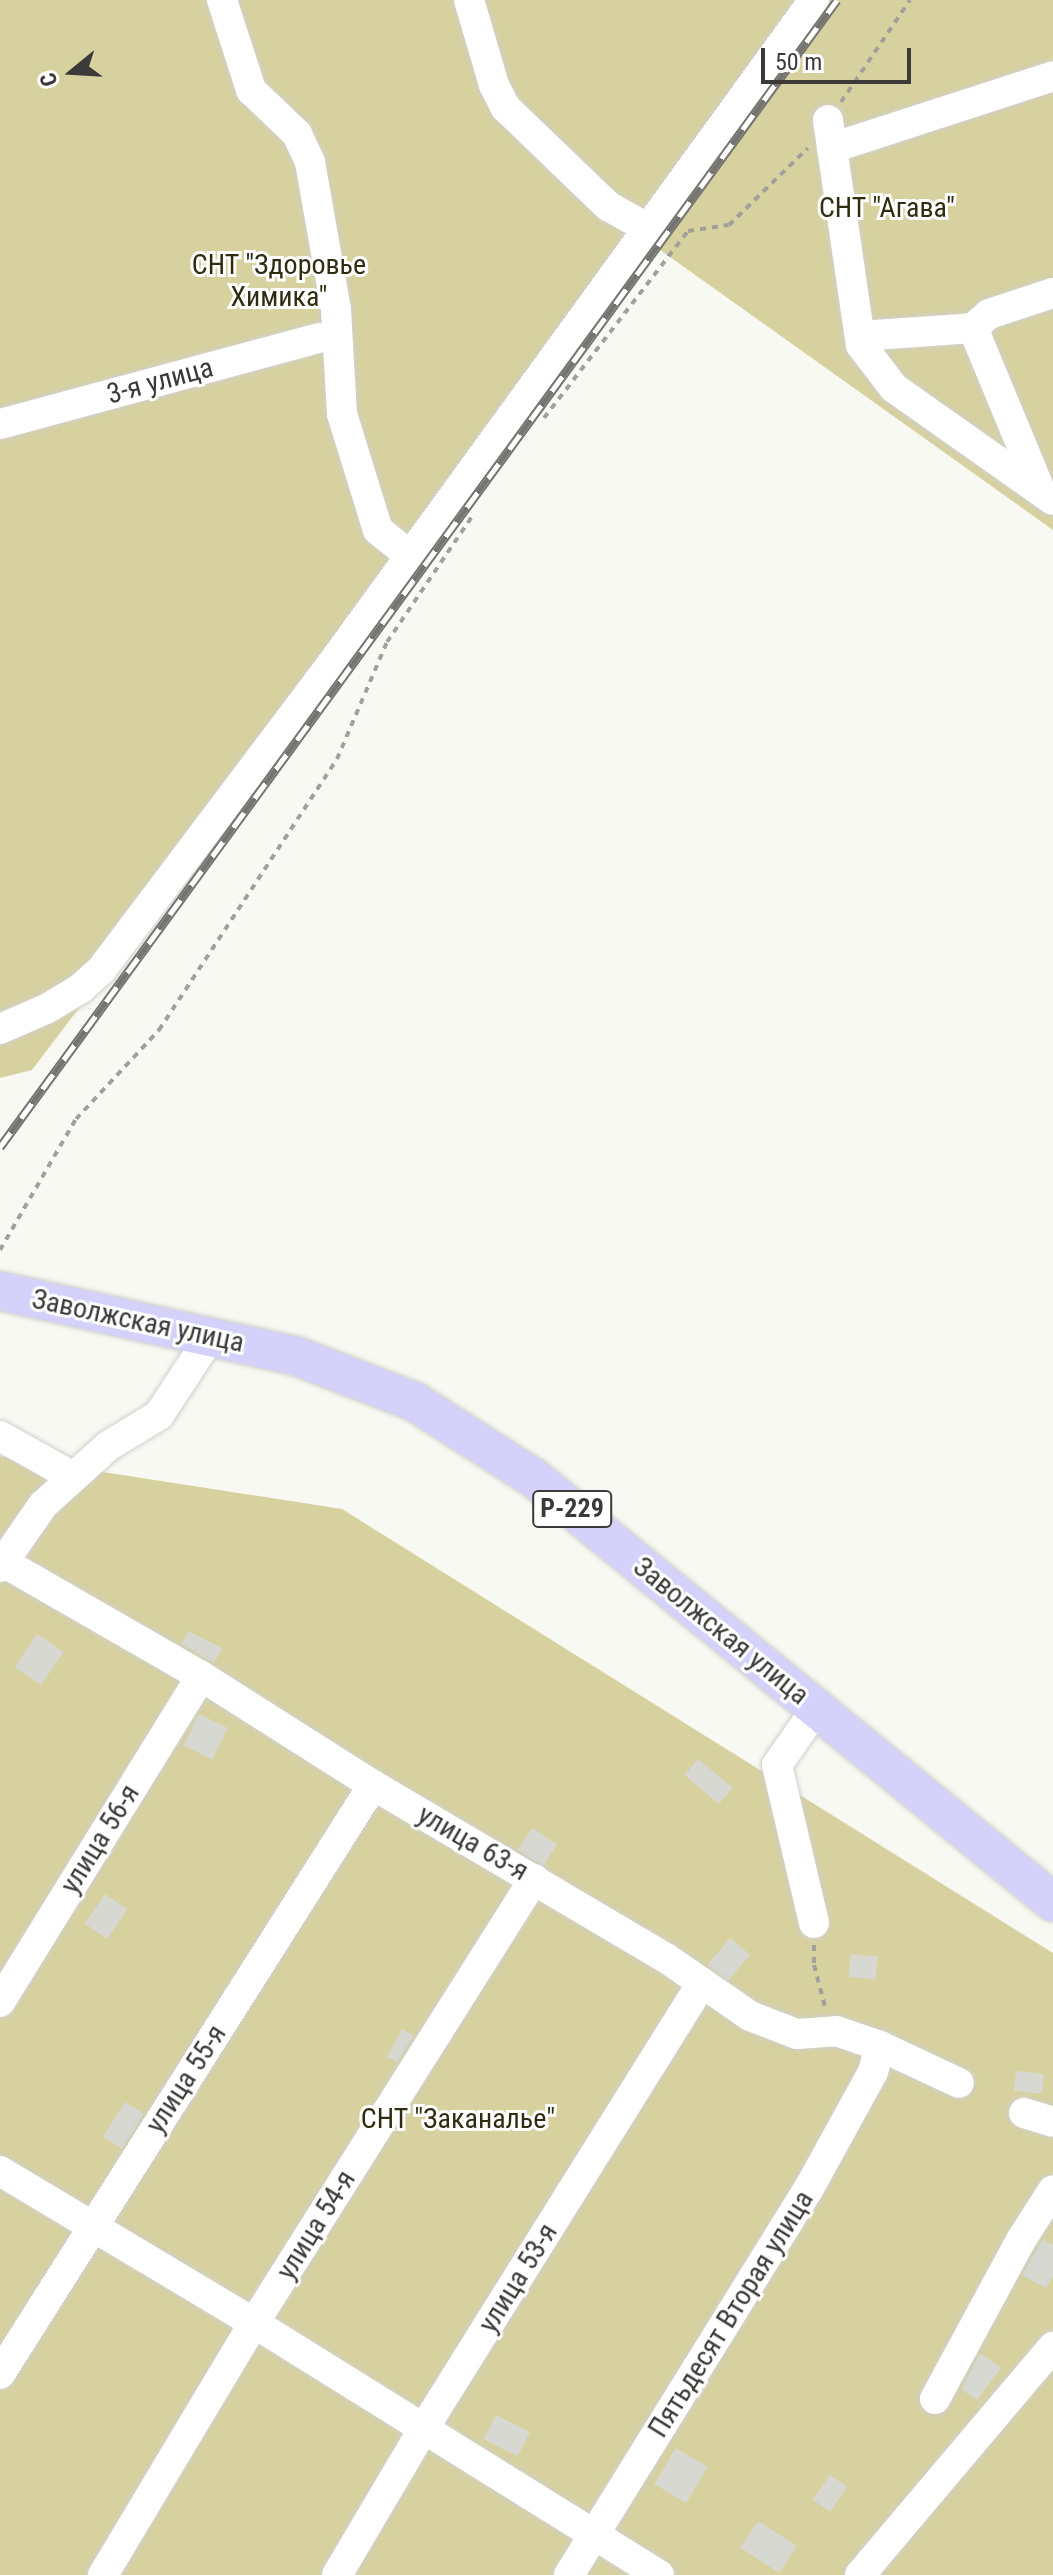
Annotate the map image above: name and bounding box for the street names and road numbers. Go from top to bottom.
street label: 3-я улица [103,351,217,411]
street label: Заволжская улица [29,1282,247,1360]
road number: Р-229 [532,1487,612,1531]
street label: Заволжская улица [627,1550,815,1712]
street label: улица 56-я [53,1778,147,1900]
street label: улица 63-я [412,1798,534,1888]
street label: улица 55-я [139,2019,233,2139]
street label: улица 54-я [269,2164,363,2286]
street label: Пятьдесят Вторая улица [641,2184,821,2444]
street label: улица 53-я [471,2217,565,2339]

